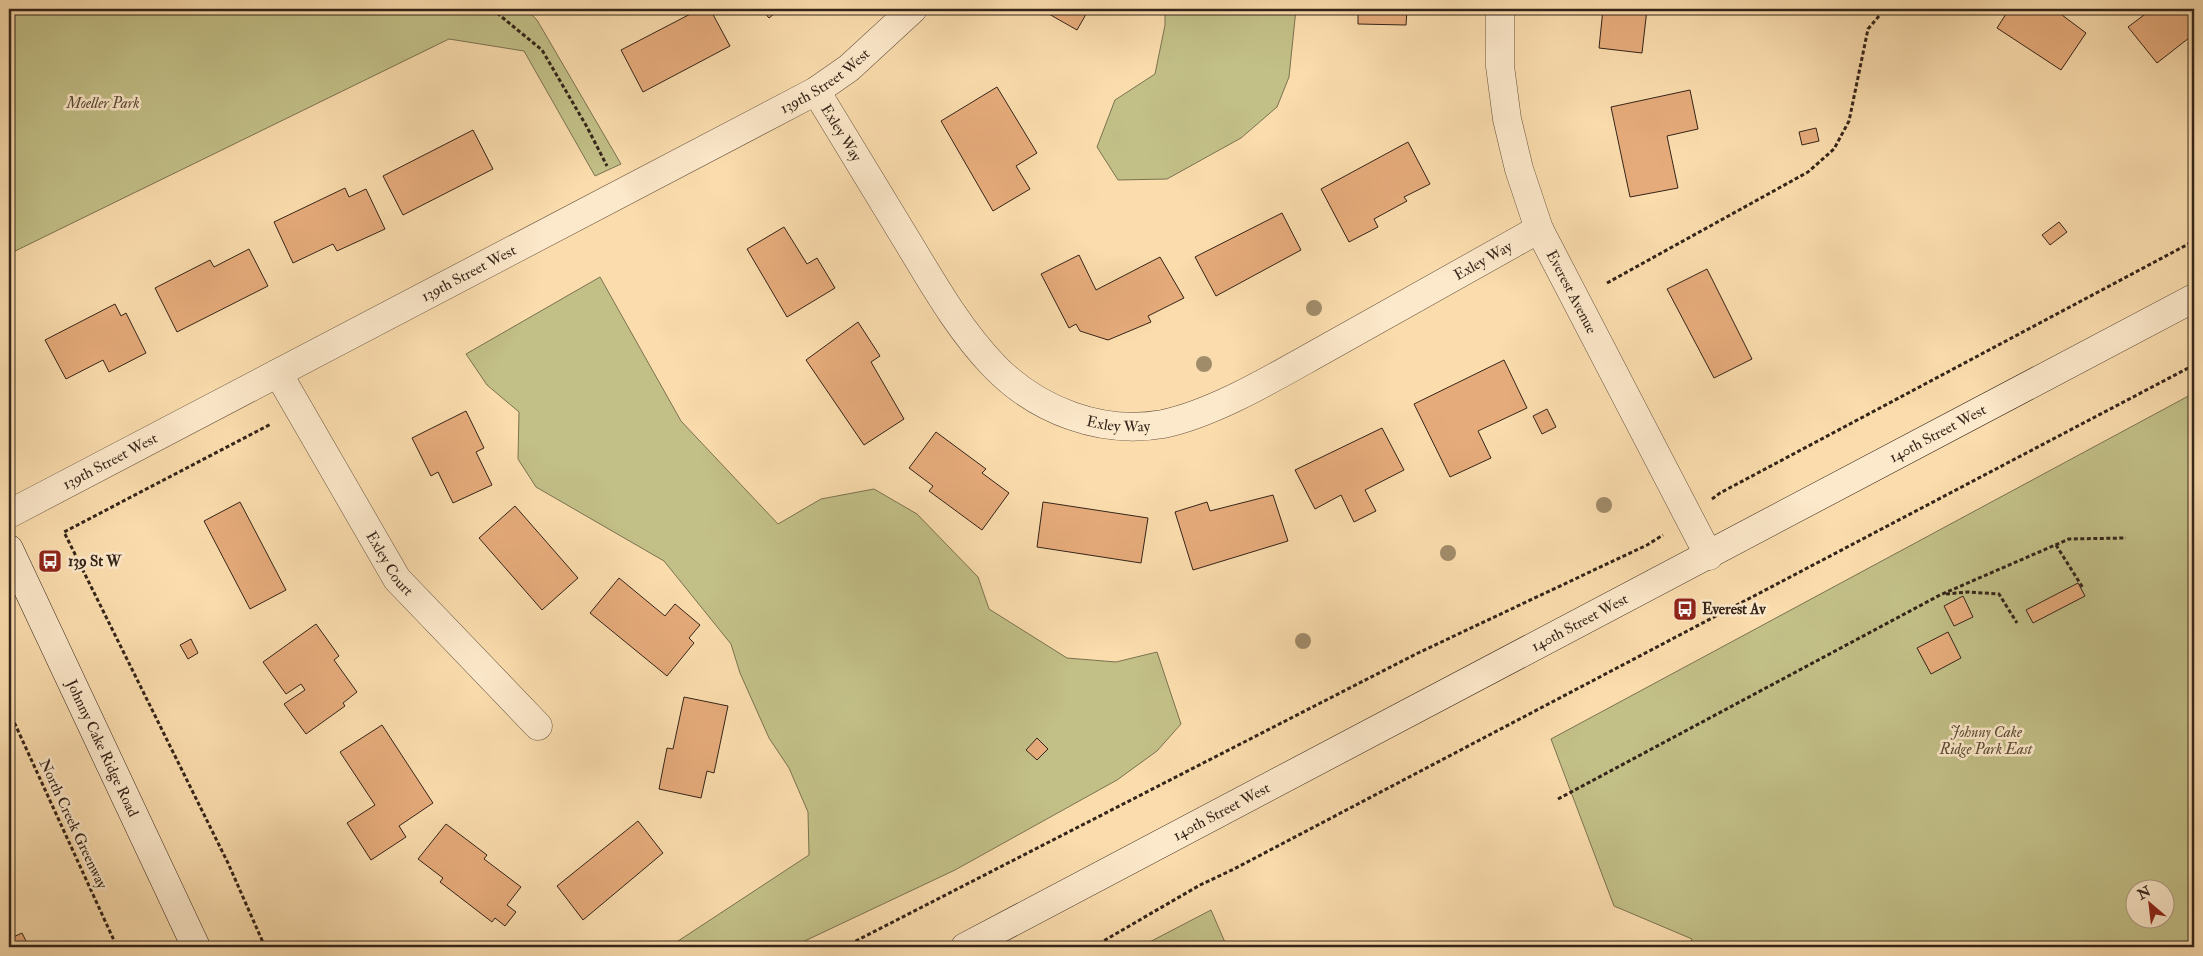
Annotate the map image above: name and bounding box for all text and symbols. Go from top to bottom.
street label: 139th Street West [777,44,874,118]
park label: Moeller Park [65,94,140,113]
street label: Exley Way [817,101,866,165]
street label: Exley Way [1450,236,1516,285]
street label: 139th Street West [418,240,519,306]
street label: Everest Avenue [1542,247,1601,337]
street label: 140th Street West [1886,400,1989,467]
street label: Exley Way [1085,411,1151,436]
street label: 139th Street West [59,428,161,494]
street label: Exley Court [362,528,418,600]
bus stop icon: 139 St W [37,548,63,574]
place label: 139 St W [68,552,122,571]
street label: 140th Street West [1528,589,1631,656]
bus stop icon: Everest Av [1672,596,1698,622]
place label: Everest Av [1702,600,1766,619]
street label: Johnny Cake Ridge Road [61,675,143,820]
park label: Johnny Cake Ridge Park East [1939,723,2033,759]
street label: North Creek Greenway [35,756,112,892]
street label: 140th Street West [1170,778,1273,845]
north arrow [2126,878,2176,928]
text: N [2134,882,2154,904]

